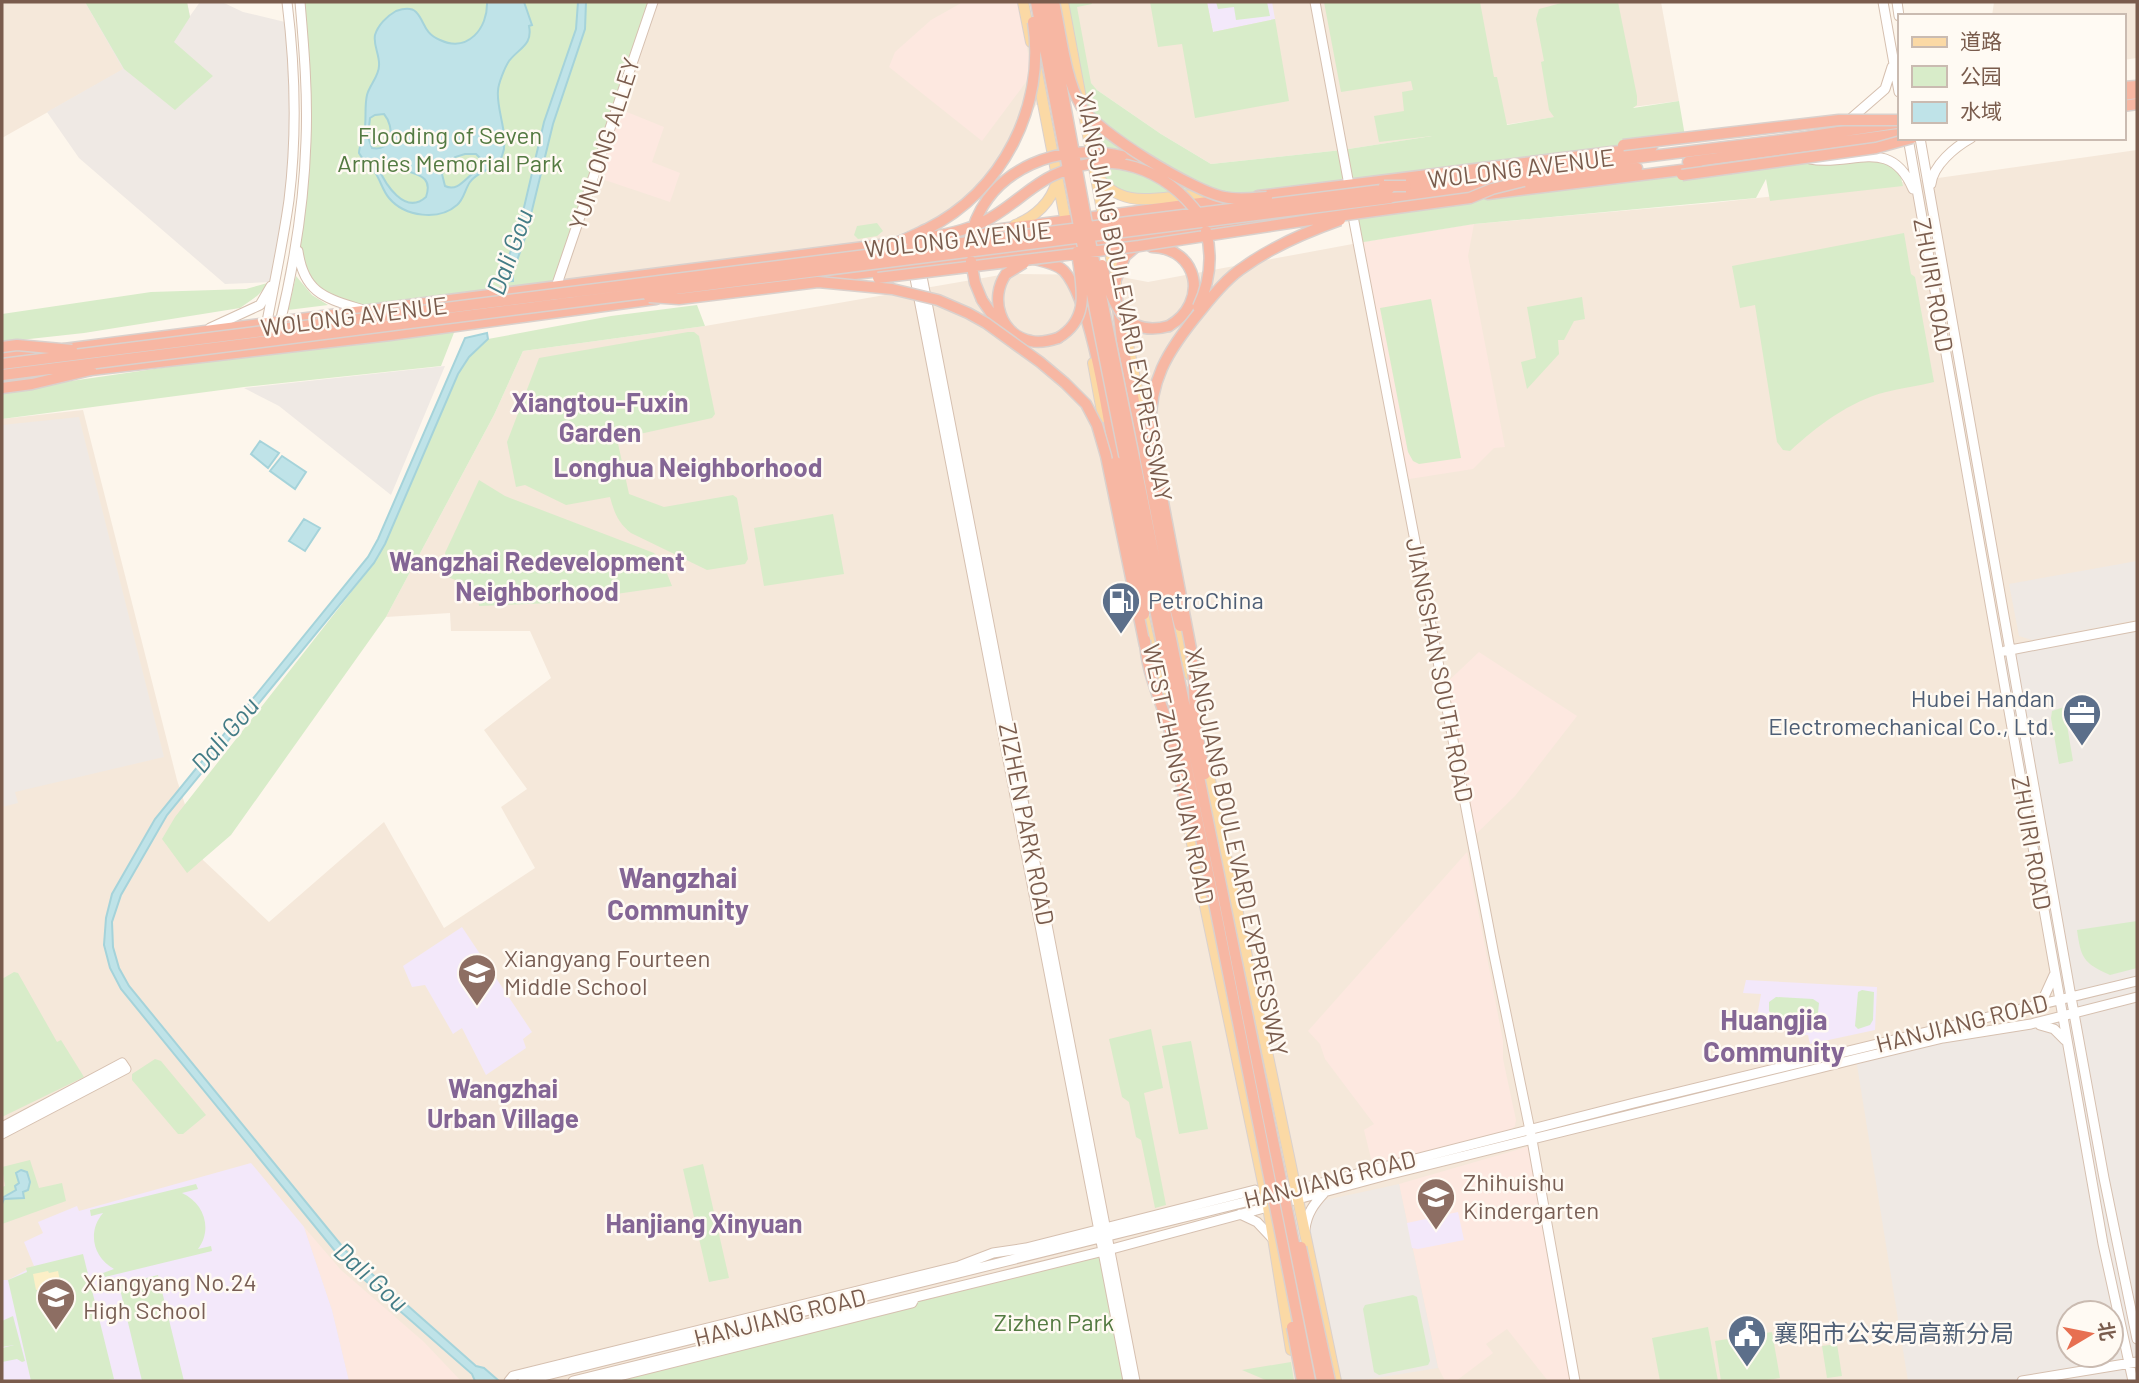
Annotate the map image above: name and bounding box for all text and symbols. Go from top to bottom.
legend [1898,14,2125,140]
text: 道路 [1960,28,2002,53]
street label: YUNLONG ALLEY [562,54,645,233]
text: 公园 [1960,63,2002,88]
street label: XIANGJIANG BOULEVARD EXPRESSWAY [1072,90,1179,504]
text: 水域 [1960,98,2002,123]
park label: Flooding of Seven Armies Memorial Park [337,120,563,177]
street label: WOLONG AVENUE [1426,142,1616,193]
water label: Dali Gou [479,204,538,299]
street label: WOLONG AVENUE [863,214,1053,263]
street label: ZHUIRI ROAD [1908,216,1961,354]
street label: WOLONG AVENUE [259,290,449,341]
district label: Xiangtou-Fuxin Garden [511,386,689,447]
district label: Longhua Neighborhood [553,451,823,482]
street label: JIANGSHAN SOUTH ROAD [1401,535,1480,804]
district label: Wangzhai Redevelopment Neighborhood [389,545,685,606]
fuel station icon: PetroChina [1100,580,1142,635]
place label: PetroChina [1148,585,1264,614]
street label: WEST ZHONGYUAN ROAD [1138,641,1221,906]
street label: XIANGJIANG BOULEVARD EXPRESSWAY [1180,645,1295,1058]
place label: Hubei Handan Electromechanical Co., Ltd. [1768,683,2055,740]
water label: Dali Gou [183,690,264,778]
office icon: Hubei Handan Electromechanical Co., Ltd. [2061,692,2103,747]
street label: ZIZHEN PARK ROAD [994,720,1061,927]
street label: ZHUIRI ROAD [2006,774,2059,912]
district label: Wangzhai Community [607,860,749,926]
place label: Xiangyang Fourteen Middle School [504,943,711,1000]
school or university icon: Xiangyang Fourteen Middle School [456,952,498,1007]
street label: HANJIANG ROAD [1873,987,2051,1058]
district label: Huangjia Community [1703,1002,1845,1068]
district label: Wangzhai Urban Village [427,1072,579,1133]
street label: HANJIANG ROAD [1241,1143,1419,1214]
place label: Zhihuishu Kindergarten [1463,1167,1599,1224]
school or university icon: Zhihuishu Kindergarten [1415,1176,1457,1231]
district label: Hanjiang Xinyuan [605,1207,803,1238]
water label: Dali Gou [329,1235,415,1317]
place label: Xiangyang No.24 High School [83,1267,257,1324]
school or university icon: Xiangyang No.24 High School [35,1276,77,1331]
street label: HANJIANG ROAD [691,1281,869,1352]
north arrow [2055,1299,2125,1369]
park label: Zizhen Park [994,1307,1114,1336]
public building icon: 襄阳市公安局高新分局 [1726,1313,1768,1368]
place label: 襄阳市公安局高新分局 [1774,1318,2014,1347]
text: 北 [2094,1320,2120,1342]

